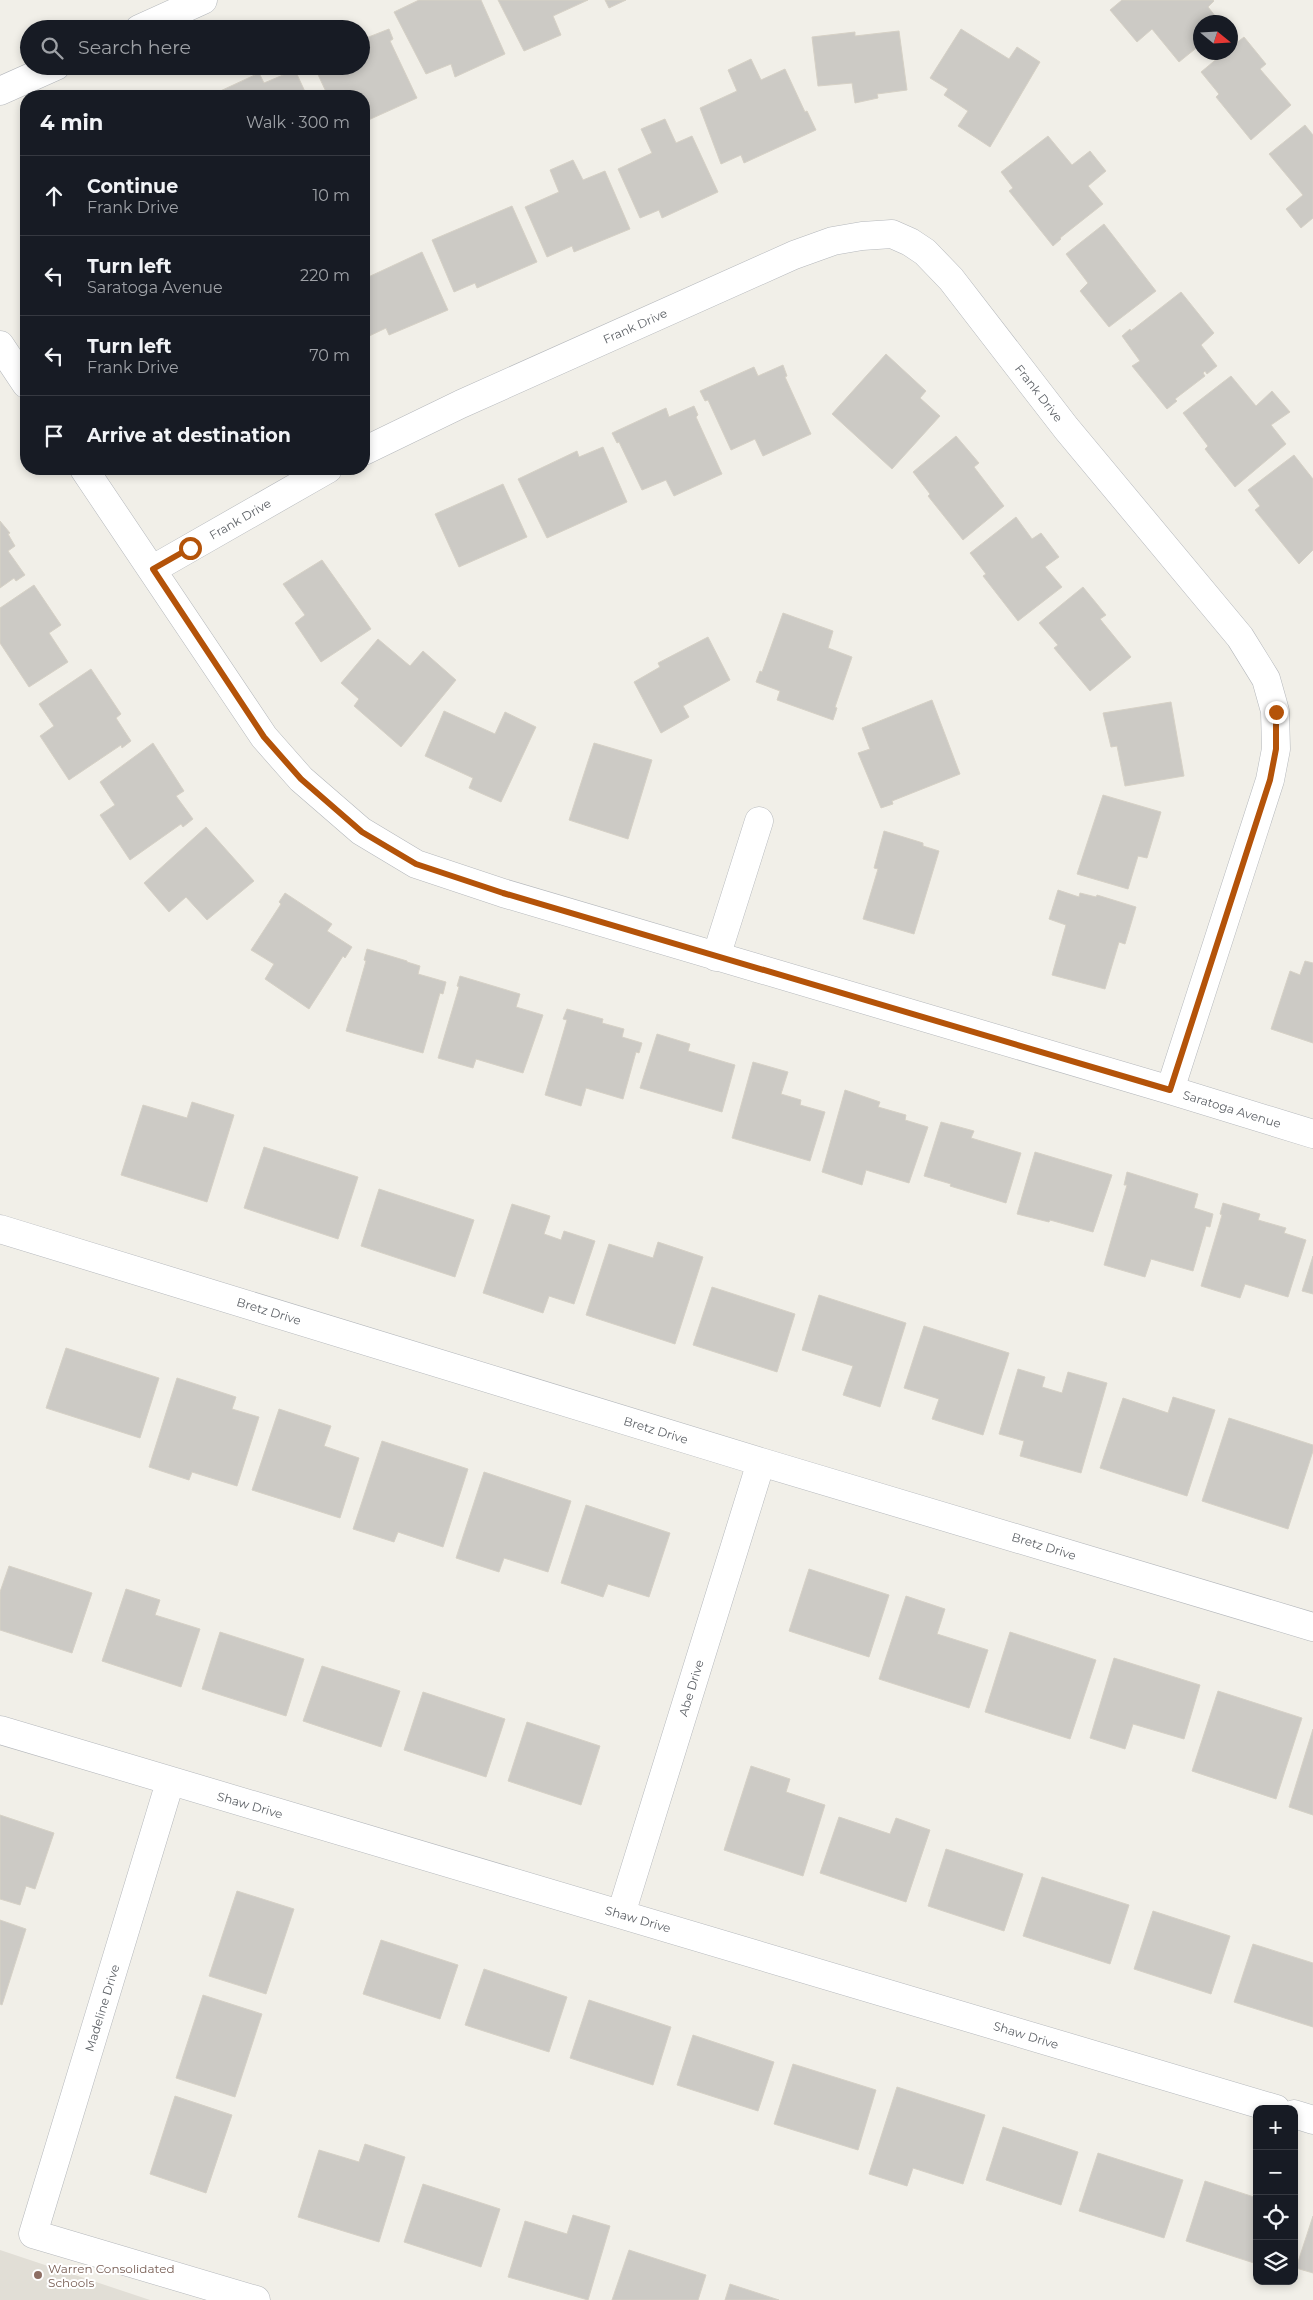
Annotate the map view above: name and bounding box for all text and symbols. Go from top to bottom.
north arrow [1193,15,1238,60]
search box [20,20,370,75]
icon: search [38,34,66,62]
text: Search here [78,36,191,59]
text: 4 min [40,110,103,135]
text: Walk · 300 m [246,113,350,132]
text: Continue [87,175,178,198]
icon: ahead [40,182,68,210]
text: 10 m [312,186,350,205]
text: Frank Drive [87,198,179,217]
text: Turn left [87,255,172,278]
icon: left [40,262,68,290]
text: 220 m [300,266,350,285]
text: Saratoga Avenue [87,278,223,297]
street label: Frank Drive [601,305,669,347]
text: Turn left [87,335,172,358]
icon: left [40,342,68,370]
text: 70 m [309,346,350,365]
text: Frank Drive [87,358,179,377]
street label: Frank Drive [1012,361,1066,425]
icon: arrive [40,422,68,450]
text: Arrive at destination [87,424,291,447]
street label: Frank Drive [206,495,274,543]
route start [179,537,202,560]
route end [1265,701,1288,724]
street label: Saratoga Avenue [1181,1087,1283,1131]
street label: Bretz Drive [235,1294,303,1328]
street label: Bretz Drive [622,1413,690,1447]
street label: Bretz Drive [1010,1529,1078,1563]
street label: Abe Drive [675,1658,707,1718]
street label: Shaw Drive [215,1788,285,1822]
street label: Shaw Drive [603,1902,673,1936]
street label: Madeline Drive [82,1963,122,2053]
street label: Shaw Drive [991,2018,1061,2052]
map controls [1253,2105,1298,2285]
button: + [1253,2105,1298,2150]
button: − [1253,2150,1298,2195]
button: locate [1253,2195,1298,2240]
button: layers [1253,2240,1298,2285]
place label: Warren Consolidated Schools [48,2261,175,2290]
marker: Warren Consolidated Schools [32,2269,44,2281]

